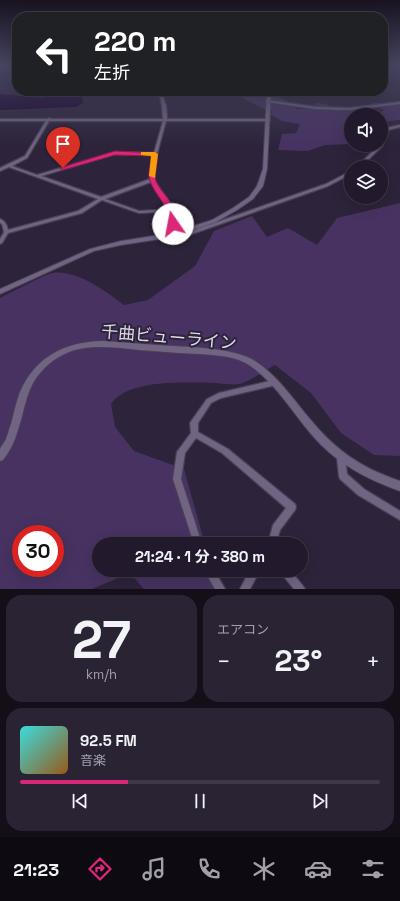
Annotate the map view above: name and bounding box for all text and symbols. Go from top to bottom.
text: 220 m [94,23,176,59]
icon: left [28,28,80,80]
text: 左折 [94,61,130,84]
map controls [344,108,388,204]
button: sound [344,108,388,152]
pin [46,127,80,168]
icon: arrive [52,133,74,155]
button: layers [344,160,388,204]
position arrow [152,203,194,245]
street label: 千曲ビューライン [100,320,238,354]
speed limit sign: 30 [12,525,64,577]
text: 21:24 · 1 分 · 380 m [135,547,265,566]
text: 27 [72,607,131,673]
text: エアコン [217,621,269,638]
text: 23° [275,641,322,680]
text: − [217,647,231,675]
text: + [366,647,380,675]
text: km/h [86,666,117,683]
text: 92.5 FM [80,731,137,750]
text: 音楽 [80,752,106,769]
icon: previous [69,790,91,812]
icon: pause [189,790,211,812]
icon: next [309,790,331,812]
icon: directions [86,855,114,883]
icon: music [140,855,168,883]
icon: phone [195,855,223,883]
icon: climate [250,855,278,883]
icon: car [304,855,332,883]
icon: filters [359,855,387,883]
text: 21:23 [13,858,59,881]

